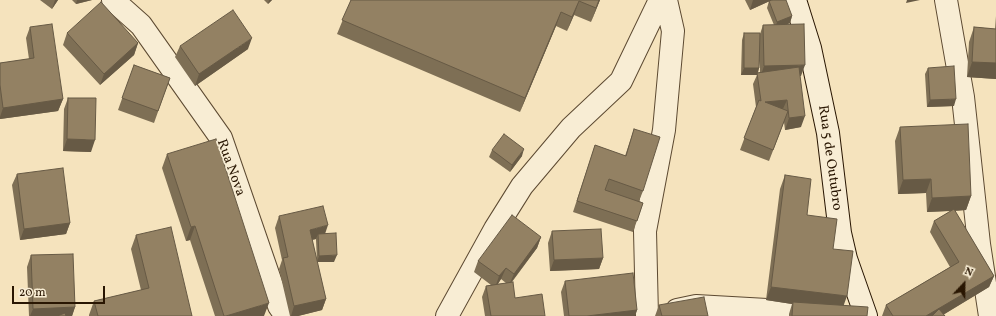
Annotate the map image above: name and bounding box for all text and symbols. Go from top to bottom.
street label: Rua 5 de Outubro [813,104,845,212]
street label: Rua Nova [212,137,248,199]
north arrow [944,264,984,304]
text: N [962,264,975,281]
scale bar [14,278,107,304]
text: 20 m [19,285,46,301]

